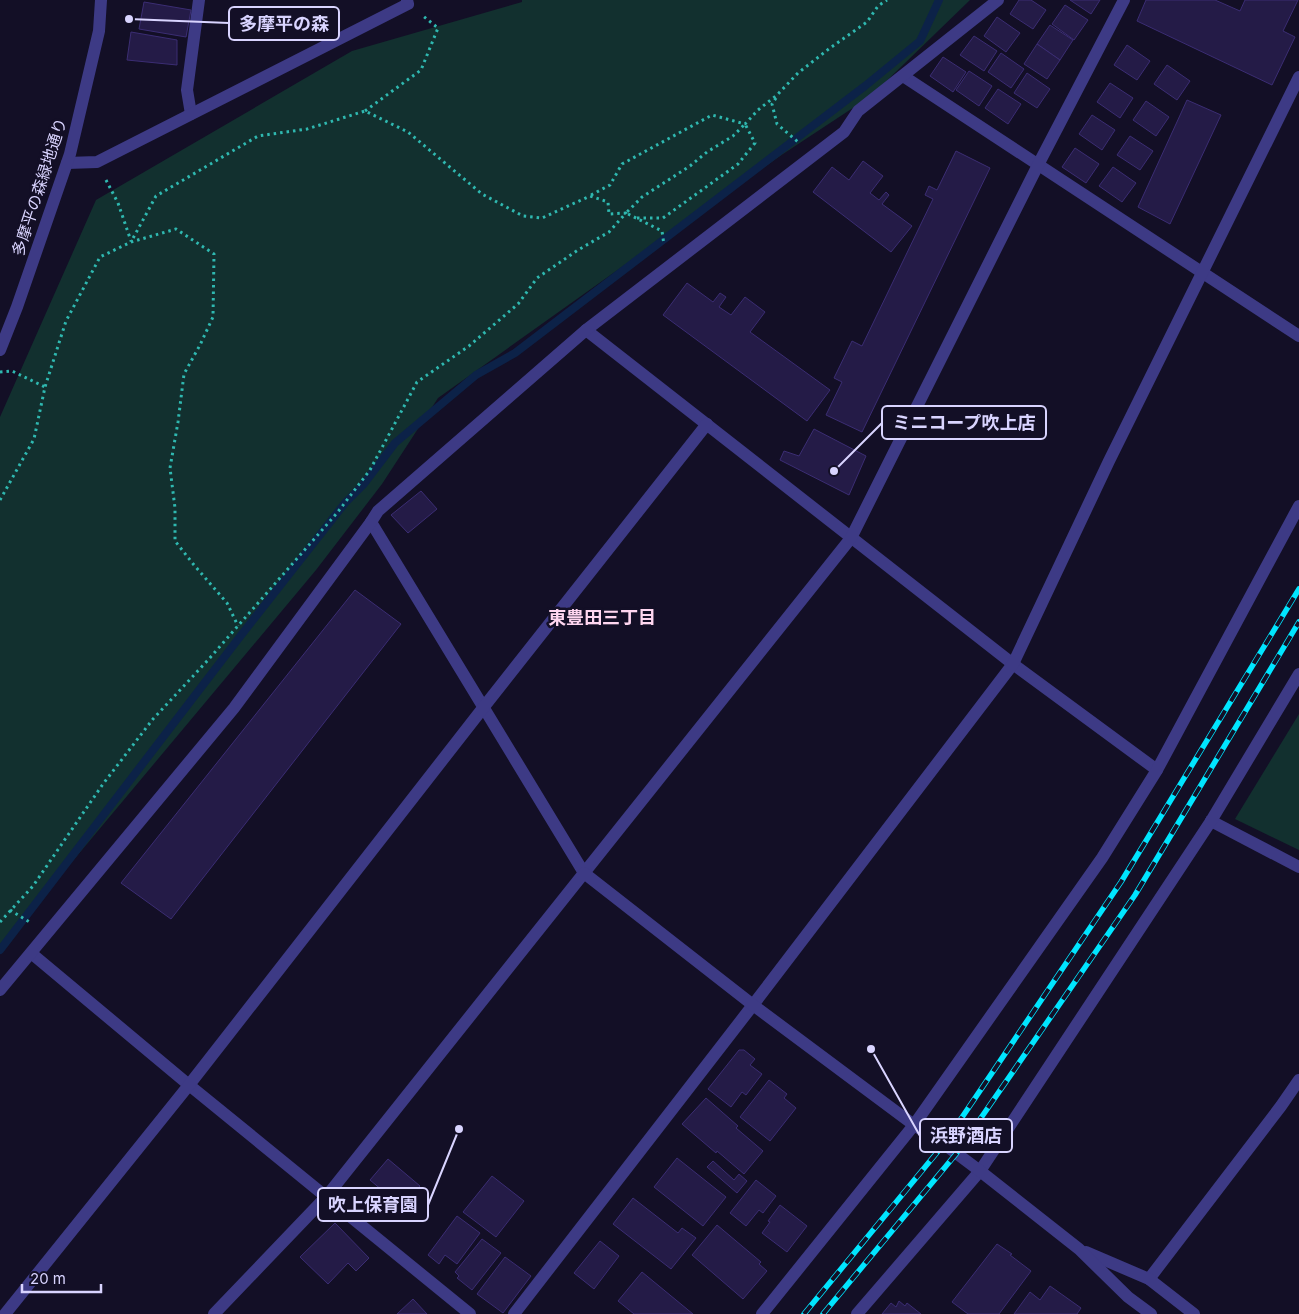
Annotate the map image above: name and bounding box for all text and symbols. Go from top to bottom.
callout: 多摩平の森 [229,7,339,40]
text: 多摩平の森 [239,13,329,34]
street label: 多摩平の森緑地通り [7,115,71,259]
callout: ミニコープ吹上店 [882,406,1046,439]
text: ミニコープ吹上店 [893,412,1035,433]
district label: 東豊田三丁目 [548,607,656,628]
callout: 浜野酒店 [920,1119,1012,1152]
text: 浜野酒店 [930,1125,1002,1146]
callout: 吹上保育園 [318,1188,428,1221]
text: 吹上保育園 [328,1194,418,1215]
scale bar [22,1262,101,1294]
text: 20 m [30,1269,66,1288]

